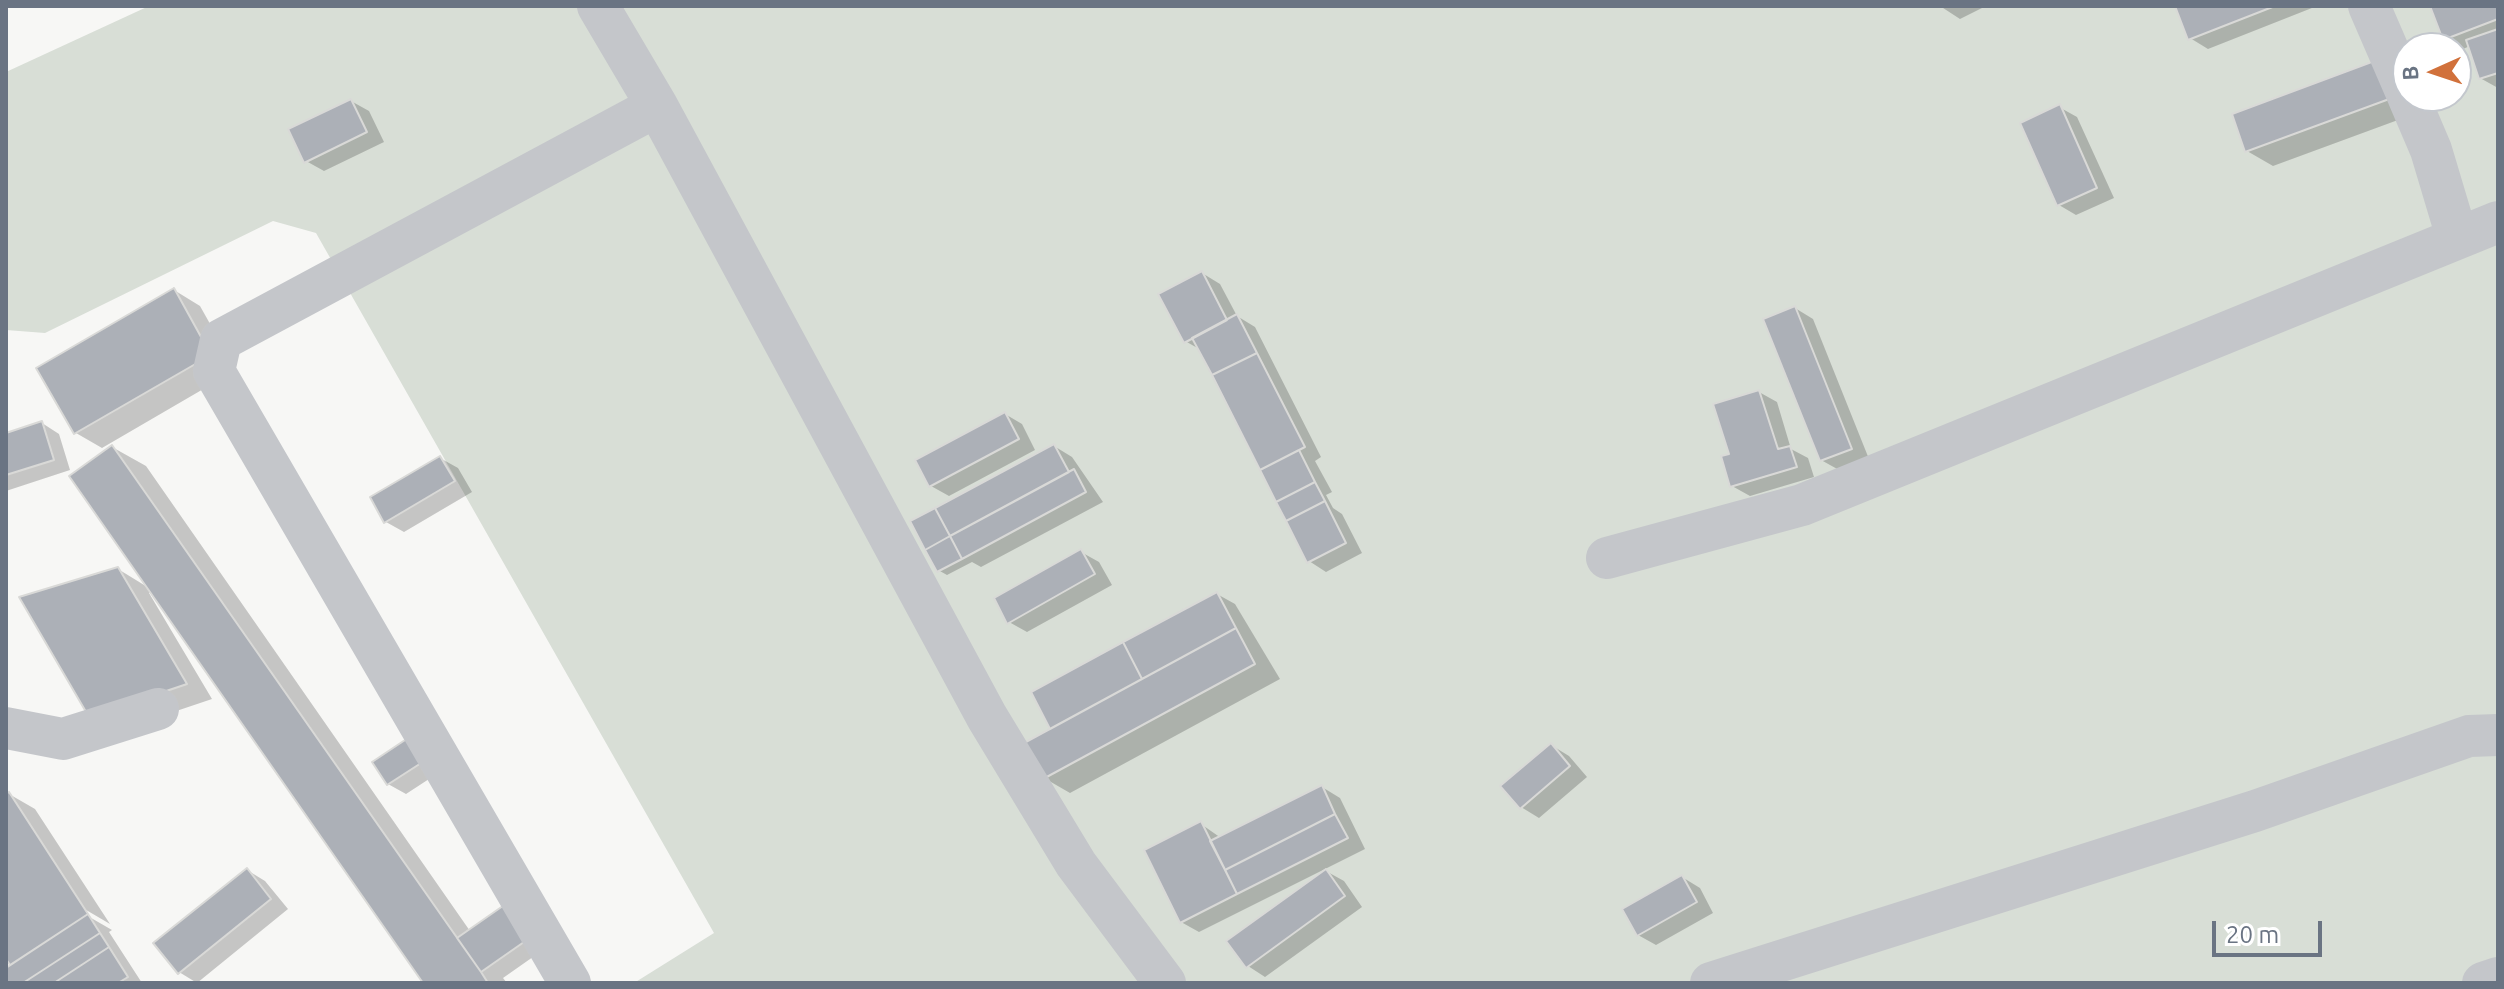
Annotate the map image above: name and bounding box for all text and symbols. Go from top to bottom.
north arrow [2392,32,2472,112]
text: B [2397,65,2422,81]
scale bar [2216,905,2326,955]
text: 20 m [2226,921,2279,948]

